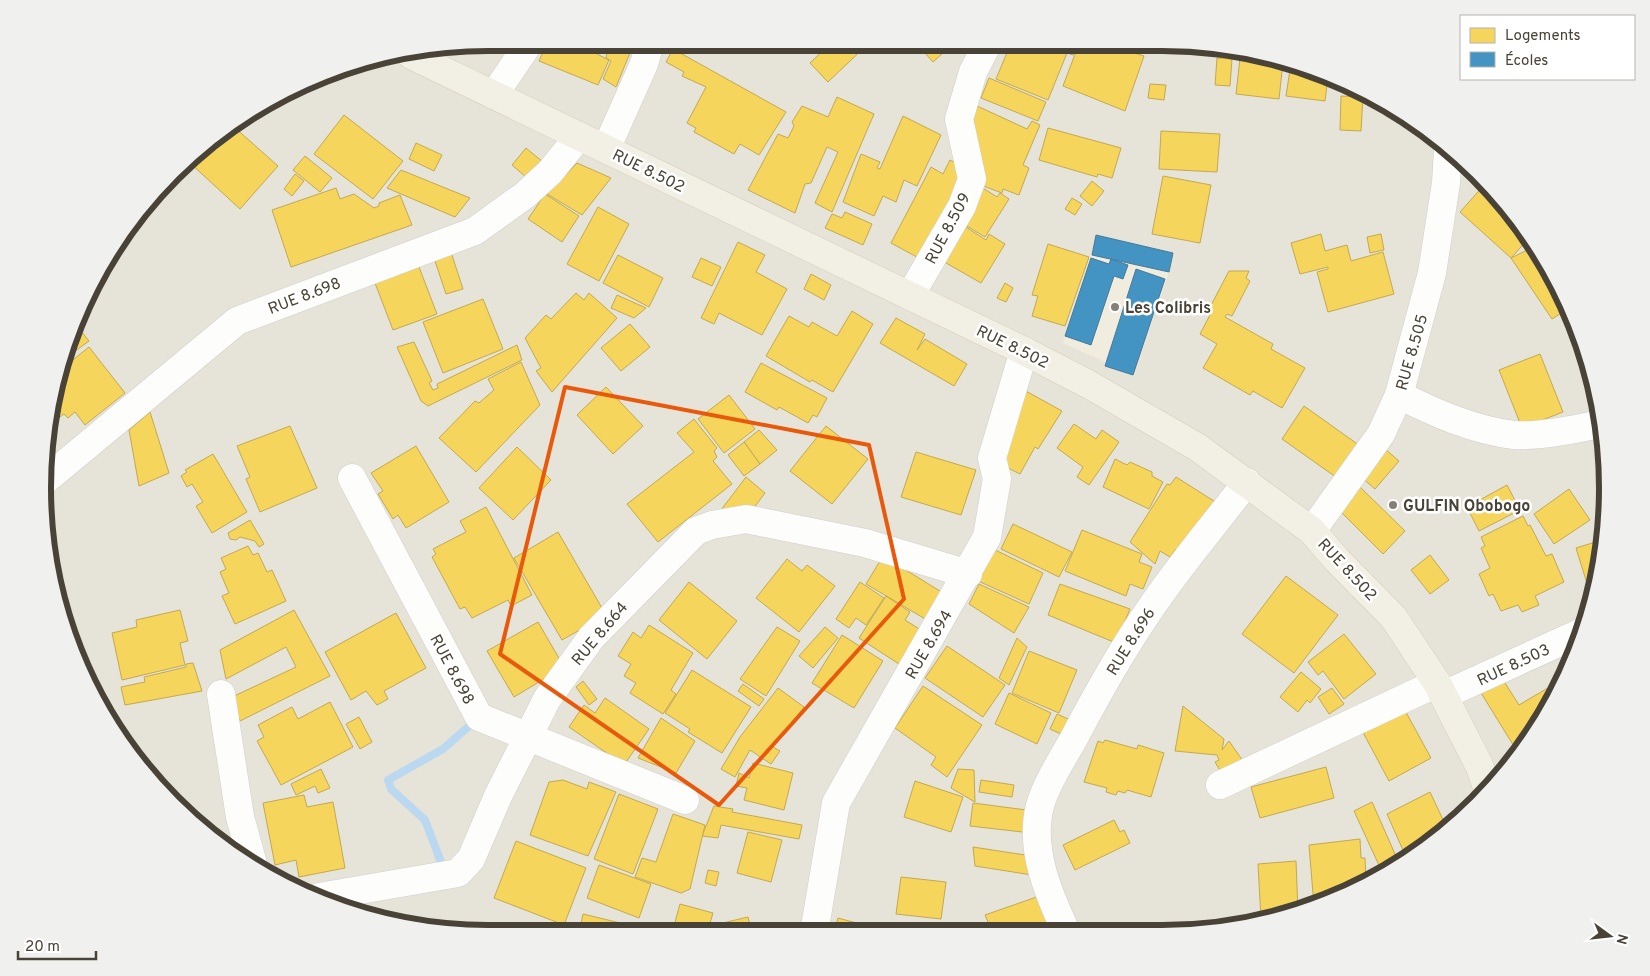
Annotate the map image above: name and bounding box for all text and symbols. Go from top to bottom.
legend [1460,15,1635,80]
text: Logements [1505,27,1581,46]
text: Écoles [1505,51,1548,71]
street label: RUE 8.502 [609,146,688,198]
street label: RUE 8.509 [922,190,976,268]
street label: RUE 8.698 [265,274,344,320]
place label: Les Colibris [1125,299,1211,319]
marker: Les Colibris [1109,301,1121,313]
street label: RUE 8.505 [1393,312,1433,393]
street label: RUE 8.502 [973,322,1052,374]
place label: GULFIN Obobogo [1403,497,1530,517]
marker: GULFIN Obobogo [1387,499,1399,511]
street label: RUE 8.502 [1313,535,1380,606]
street label: RUE 8.664 [568,598,633,670]
street label: RUE 8.696 [1103,604,1160,680]
street label: RUE 8.694 [902,607,958,683]
street label: RUE 8.698 [424,631,478,708]
street label: RUE 8.503 [1474,640,1553,691]
north arrow [1585,911,1635,961]
scale bar [18,928,95,960]
text: N [1612,932,1631,946]
text: 20 m [25,938,60,957]

